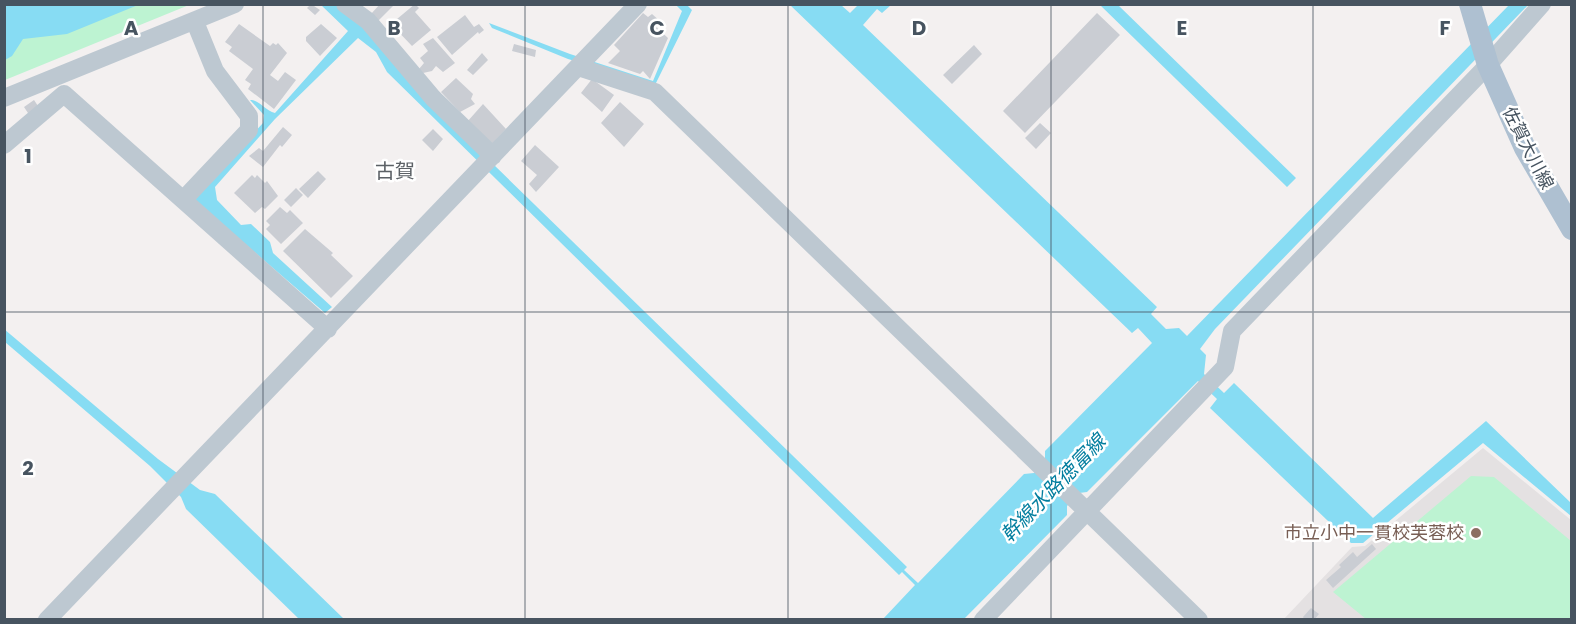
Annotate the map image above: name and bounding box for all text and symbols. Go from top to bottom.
text: A [124,14,139,42]
text: B [387,14,401,42]
text: C [649,14,665,42]
text: D [912,14,926,42]
text: E [1177,14,1187,42]
text: F [1440,14,1451,42]
street label: 佐賀大川線 [1497,102,1560,194]
text: 1 [24,142,32,170]
district label: 古賀 [375,157,415,185]
water label: 幹線水路徳富線 [994,426,1114,548]
text: 2 [22,454,34,482]
place label: 市立小中一貫校芙蓉校 [1284,520,1464,545]
marker: 市立小中一貫校芙蓉校 [1469,526,1483,540]

